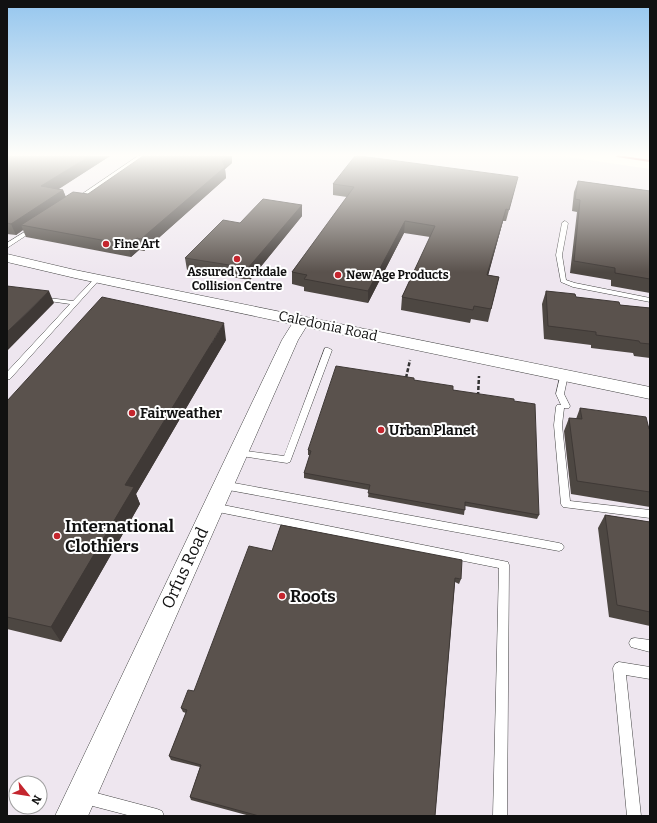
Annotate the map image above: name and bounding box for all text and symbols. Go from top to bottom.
place label: Fine Art [114,237,160,251]
marker: Fine Art [101,239,111,249]
marker: Assured Yorkdale Collision Centre [232,254,242,264]
place label: Assured Yorkdale Collision Centre [187,265,287,293]
place label: New Age Products [346,268,449,282]
marker: New Age Products [333,270,343,280]
street label: Caledonia Road [277,307,379,345]
place label: Fairweather [140,405,223,422]
marker: Fairweather [127,408,137,418]
place label: Urban Planet [389,422,477,439]
marker: Urban Planet [376,425,386,435]
place label: International Clothiers [65,516,174,557]
street label: Orfus Road [157,524,213,612]
marker: International Clothiers [52,531,62,541]
place label: Roots [290,586,336,607]
marker: Roots [277,591,287,601]
north arrow [8,775,48,815]
text: N [28,793,44,807]

